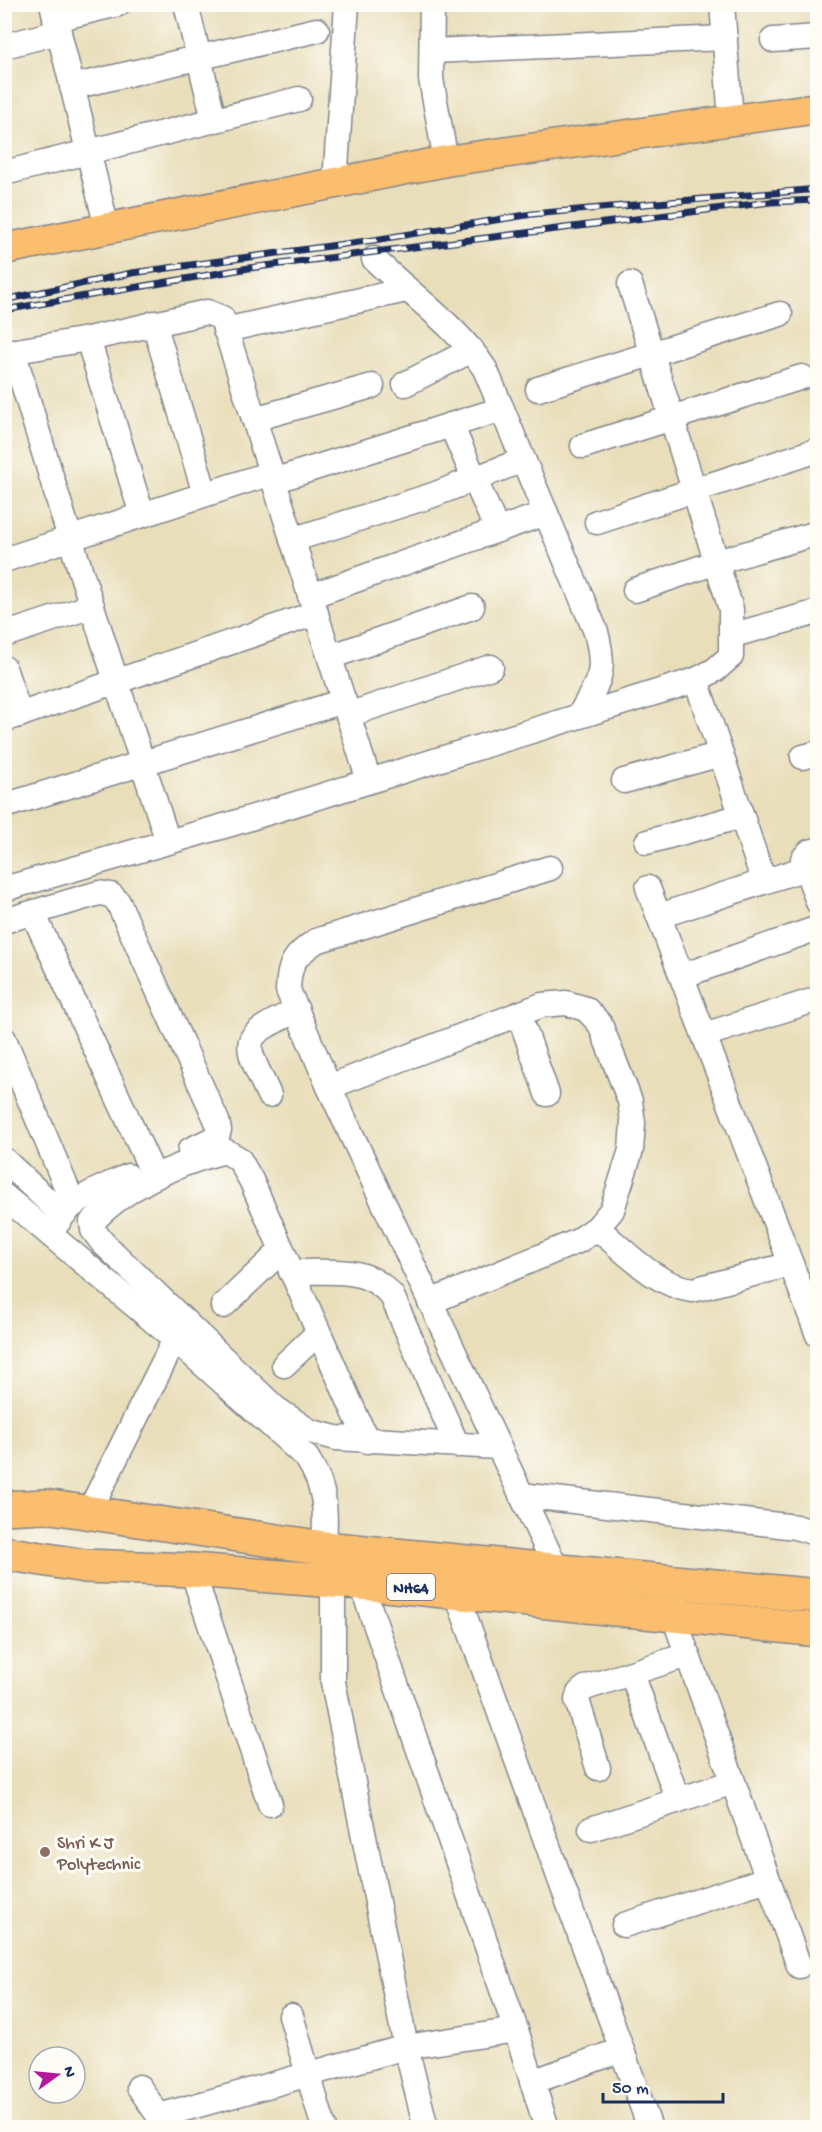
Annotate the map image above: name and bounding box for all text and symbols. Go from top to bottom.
road number: NH64 [387,1574,435,1600]
place label: Shri K J Polytechnic [56,1834,141,1876]
marker: Shri K J Polytechnic [38,1845,52,1859]
north arrow [27,2045,87,2105]
text: N [58,2065,79,2080]
scale bar [603,2066,723,2104]
text: 50 m [612,2079,649,2100]

